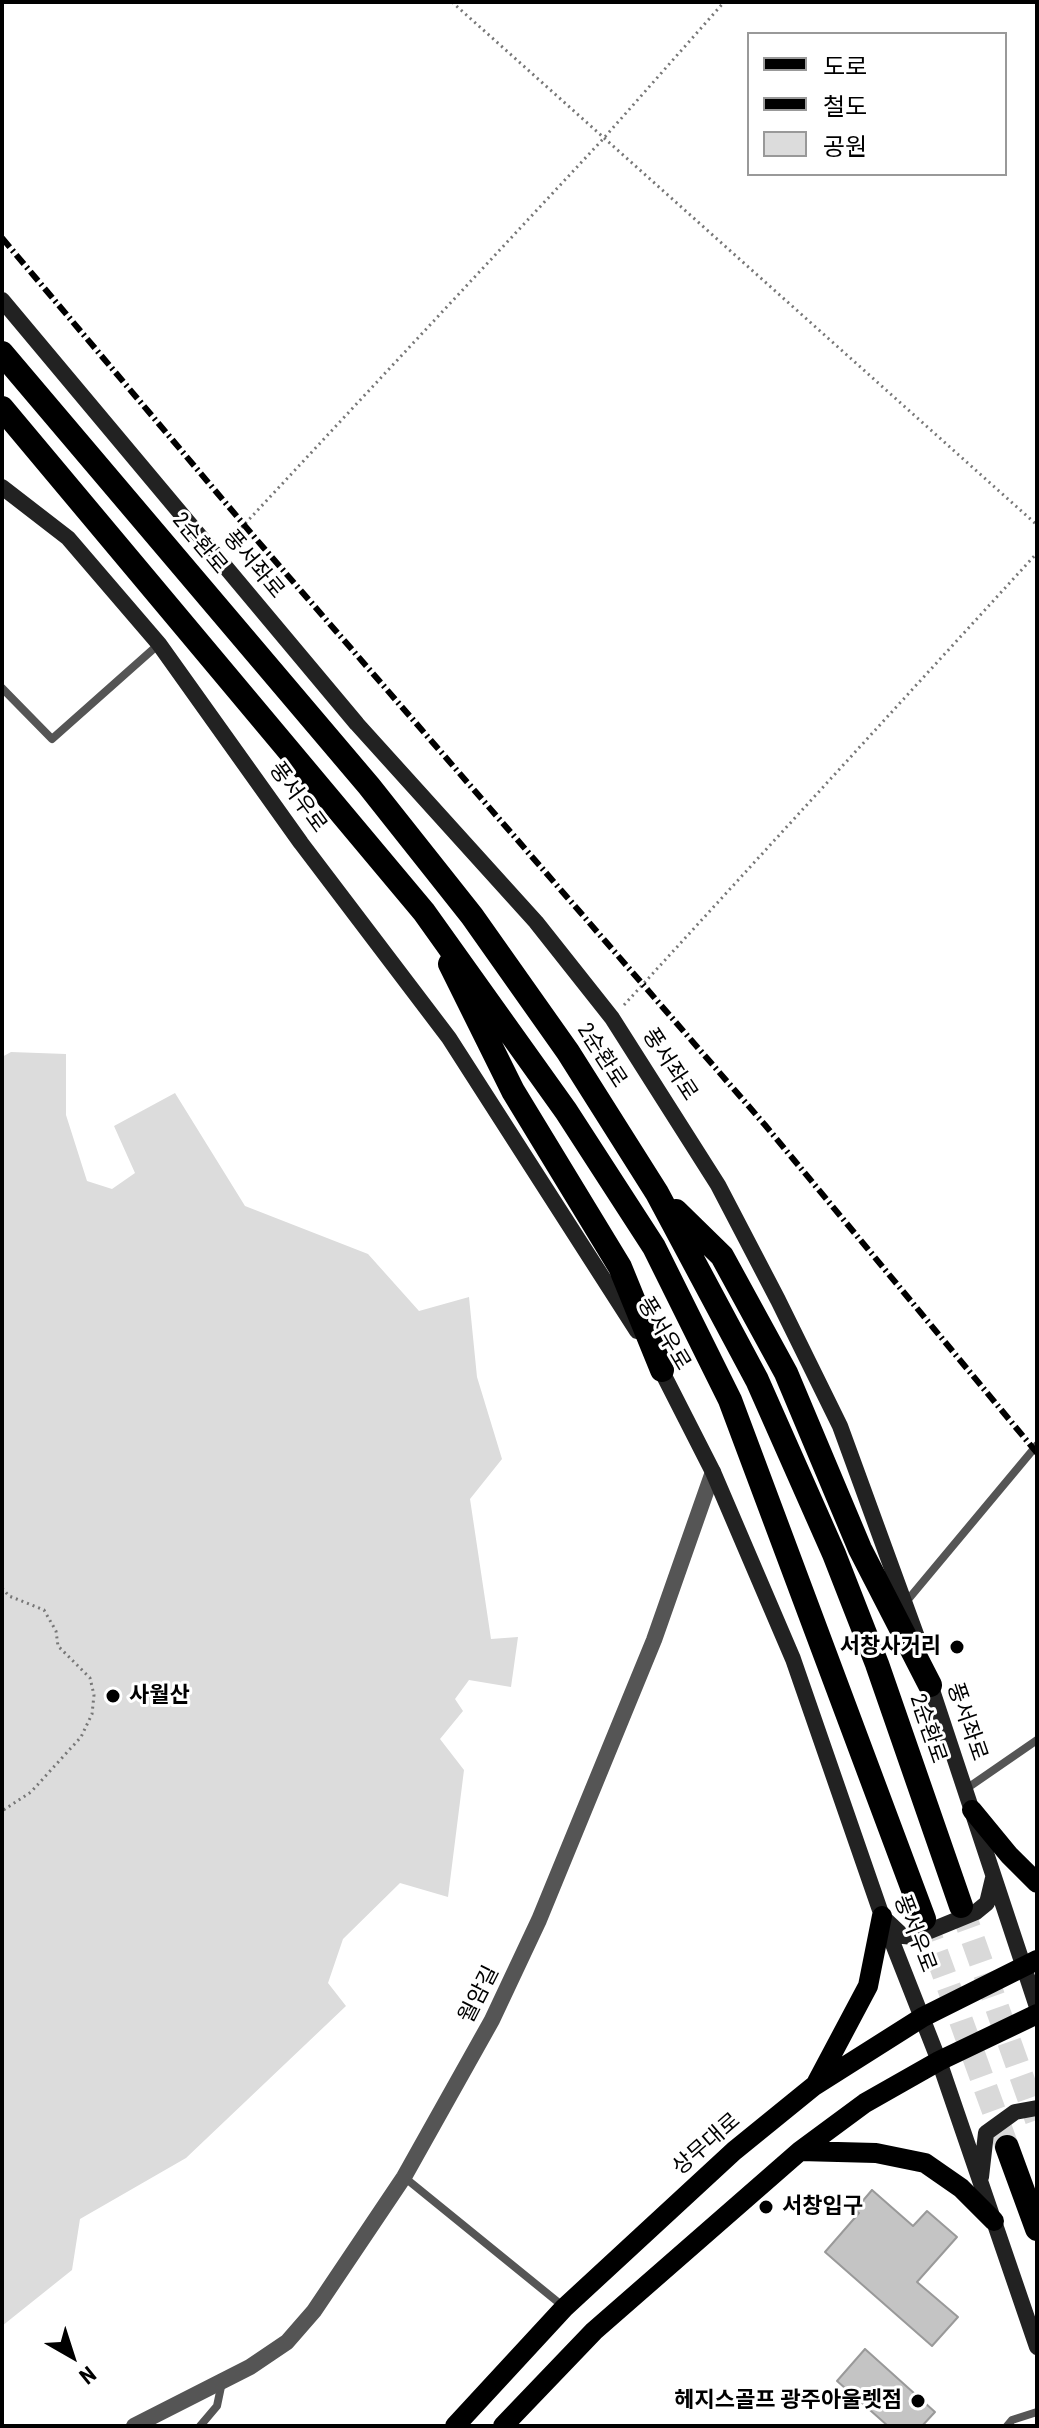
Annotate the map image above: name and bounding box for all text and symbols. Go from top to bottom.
legend [747,32,1007,176]
text: 도로 [823,53,867,81]
text: 철도 [823,93,867,121]
text: 공원 [823,133,867,161]
street label: 2순환로 [166,508,232,580]
street label: 풍서좌로 [217,526,289,604]
street label: 풍서우로 [263,757,331,839]
street label: 2순환로 [570,1019,632,1093]
street label: 풍서좌로 [636,1024,702,1106]
street label: 풍서우로 [631,1293,695,1375]
place label: 서창사거리 [840,1634,941,1660]
marker: 서창사거리 [948,1638,966,1656]
street label: 풍서좌로 [940,1679,992,1765]
place label: 사월산 [129,1683,190,1709]
marker: 사월산 [104,1687,122,1705]
street label: 2순환로 [903,1691,951,1767]
street label: 풍서우로 [887,1891,941,1977]
street label: 월암길 [454,1962,506,2028]
street label: 상무대로 [668,2108,746,2182]
place label: 서창입구 [782,2194,863,2220]
marker: 서창입구 [757,2198,775,2216]
north arrow [32,2316,112,2396]
text: N [74,2361,101,2389]
place label: 헤지스골프 광주아울렛점 [674,2388,902,2414]
marker: 헤지스골프 광주아울렛점 [909,2392,927,2410]

